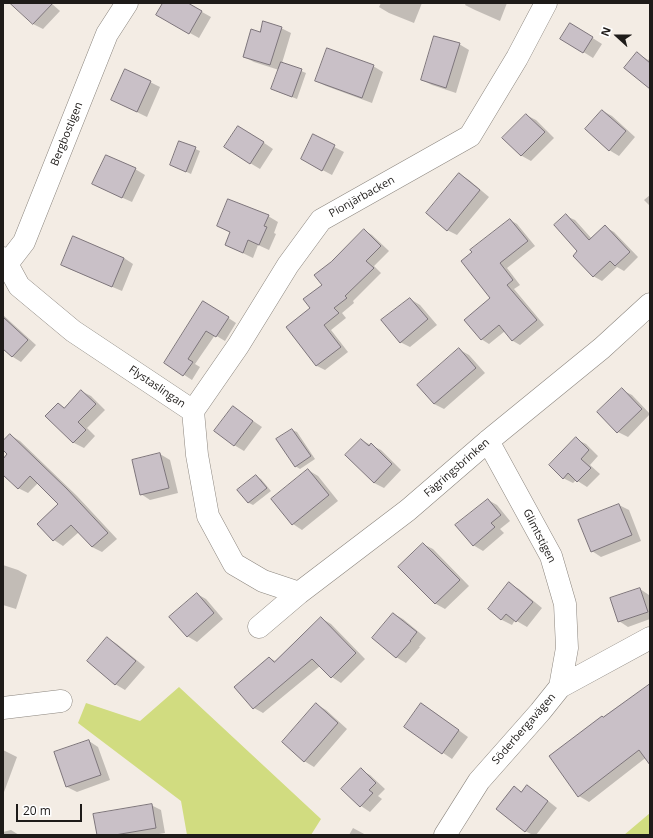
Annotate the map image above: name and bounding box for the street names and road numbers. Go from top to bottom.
street label: Bergbostigen [48,100,86,168]
street label: Pionjärbacken [327,174,397,220]
street label: Flystaslingan [126,363,188,411]
street label: Fägringsbrinken [422,436,492,500]
street label: Glimtstigen [520,507,558,565]
street label: Söderbergavägen [489,691,559,767]

